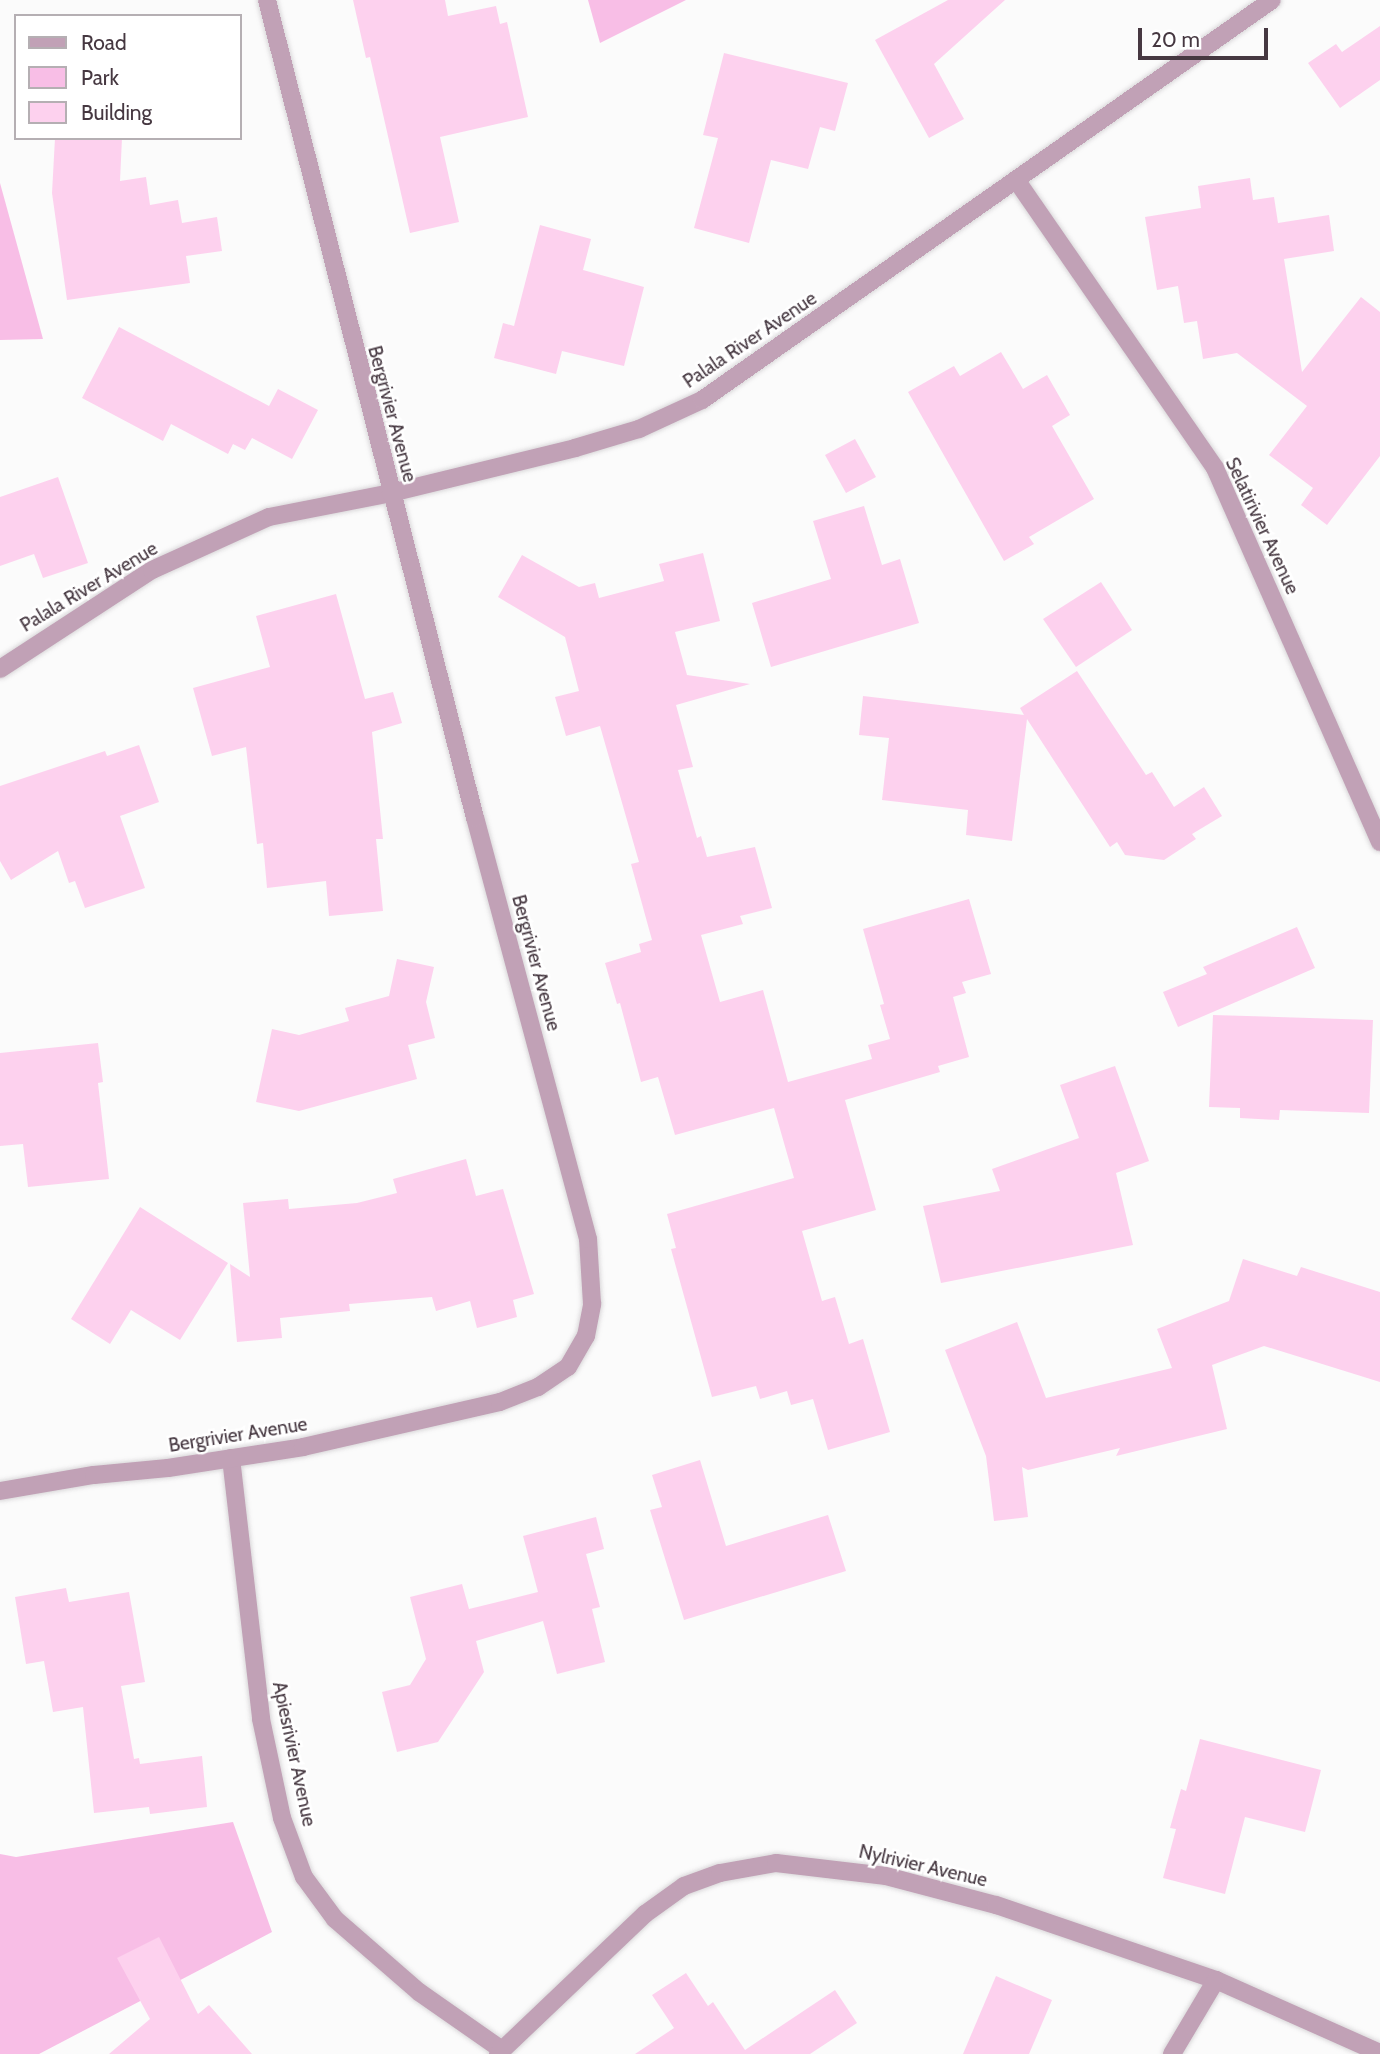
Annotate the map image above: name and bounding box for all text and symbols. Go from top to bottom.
legend [14,14,242,140]
scale bar [1142,14,1272,58]
text: 20 m [1151,27,1200,52]
text: Road [81,30,127,55]
text: Park [81,65,119,90]
text: Building [81,100,152,125]
street label: Palala River Avenue [679,287,821,393]
street label: Bergrivier Avenue [363,343,421,485]
street label: Selatirivier Avenue [1220,454,1304,598]
street label: Palala River Avenue [16,537,162,637]
street label: Bergrivier Avenue [507,892,565,1034]
street label: Bergrivier Avenue [167,1413,309,1457]
street label: Apiesrivier Avenue [268,1679,320,1829]
street label: Nylrivier Avenue [857,1840,989,1892]

